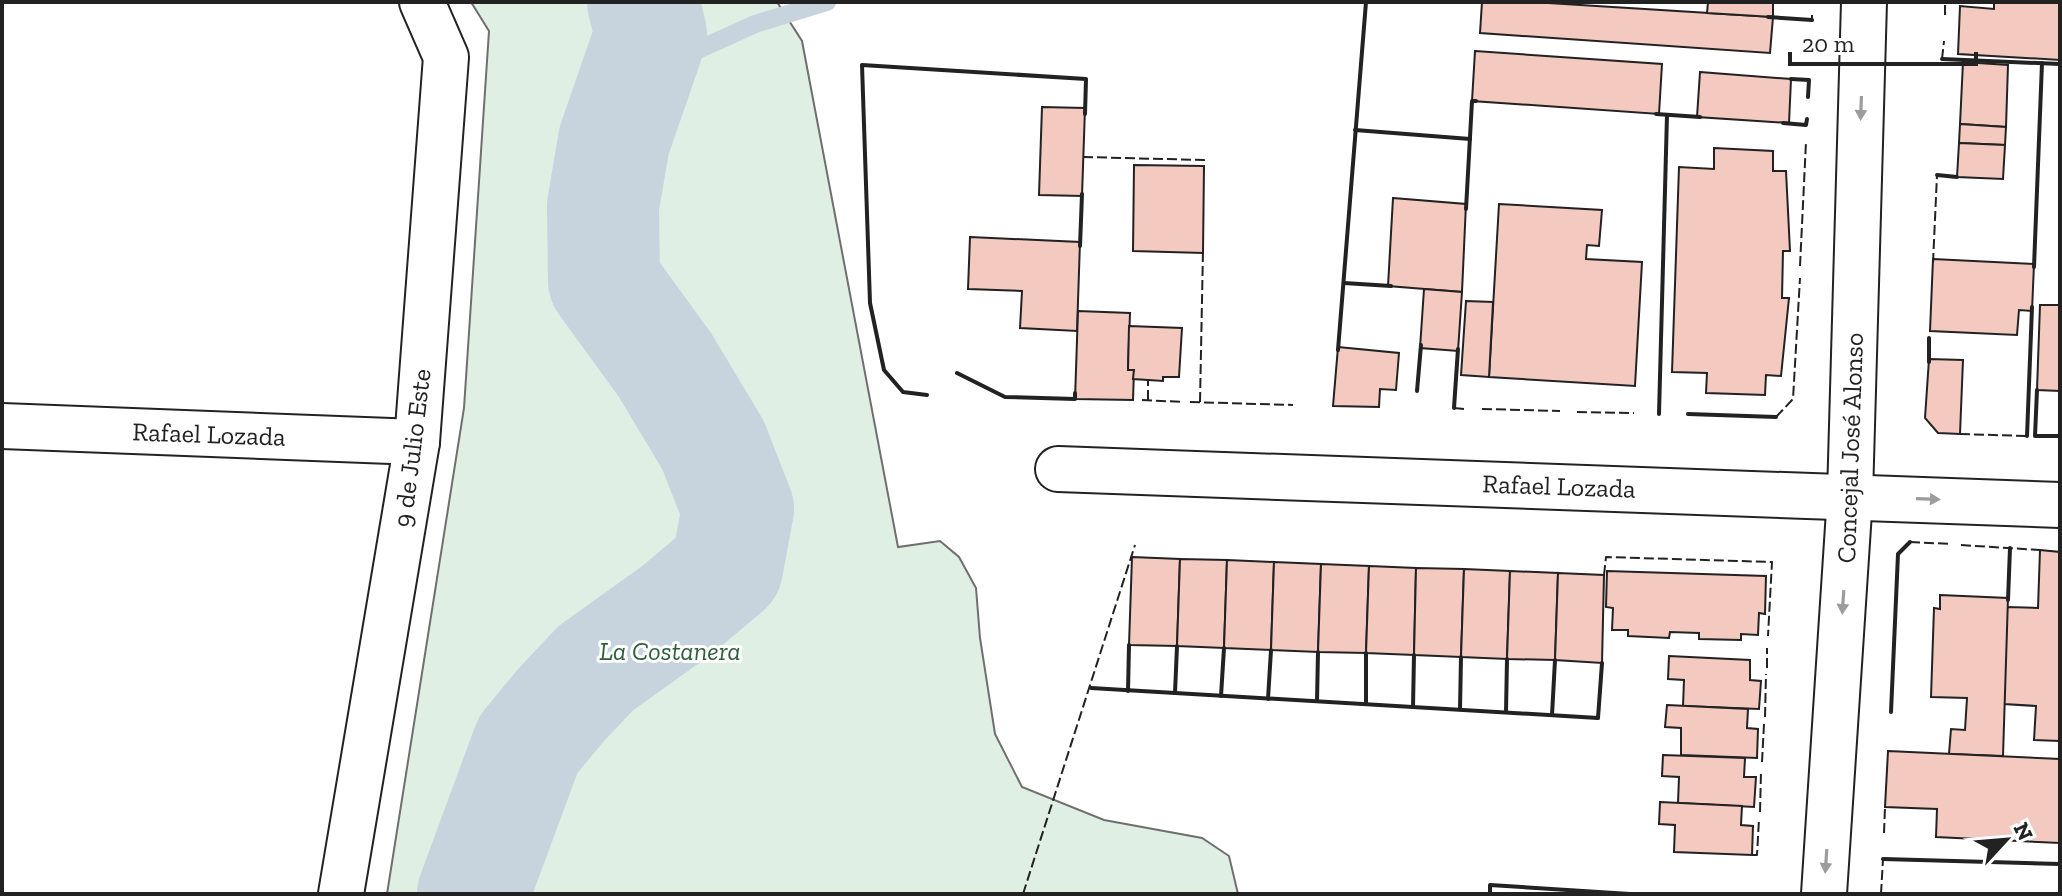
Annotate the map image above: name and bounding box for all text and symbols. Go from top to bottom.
scale bar [1790,16,1976,66]
text: 20 m [1802,29,1855,58]
one-way arrow [1855,96,1867,121]
street label: Concejal José Alonso [1830,332,1870,564]
street label: 9 de Julio Este [386,367,438,529]
street label: Rafael Lozada [132,415,287,453]
street label: Rafael Lozada [1482,467,1637,505]
one-way arrow [1915,493,1940,506]
one-way arrow [1836,589,1849,614]
park label: La Costanera [599,635,741,667]
north arrow [1966,800,2046,880]
text: N [2008,818,2039,845]
one-way arrow [1819,849,1832,874]

